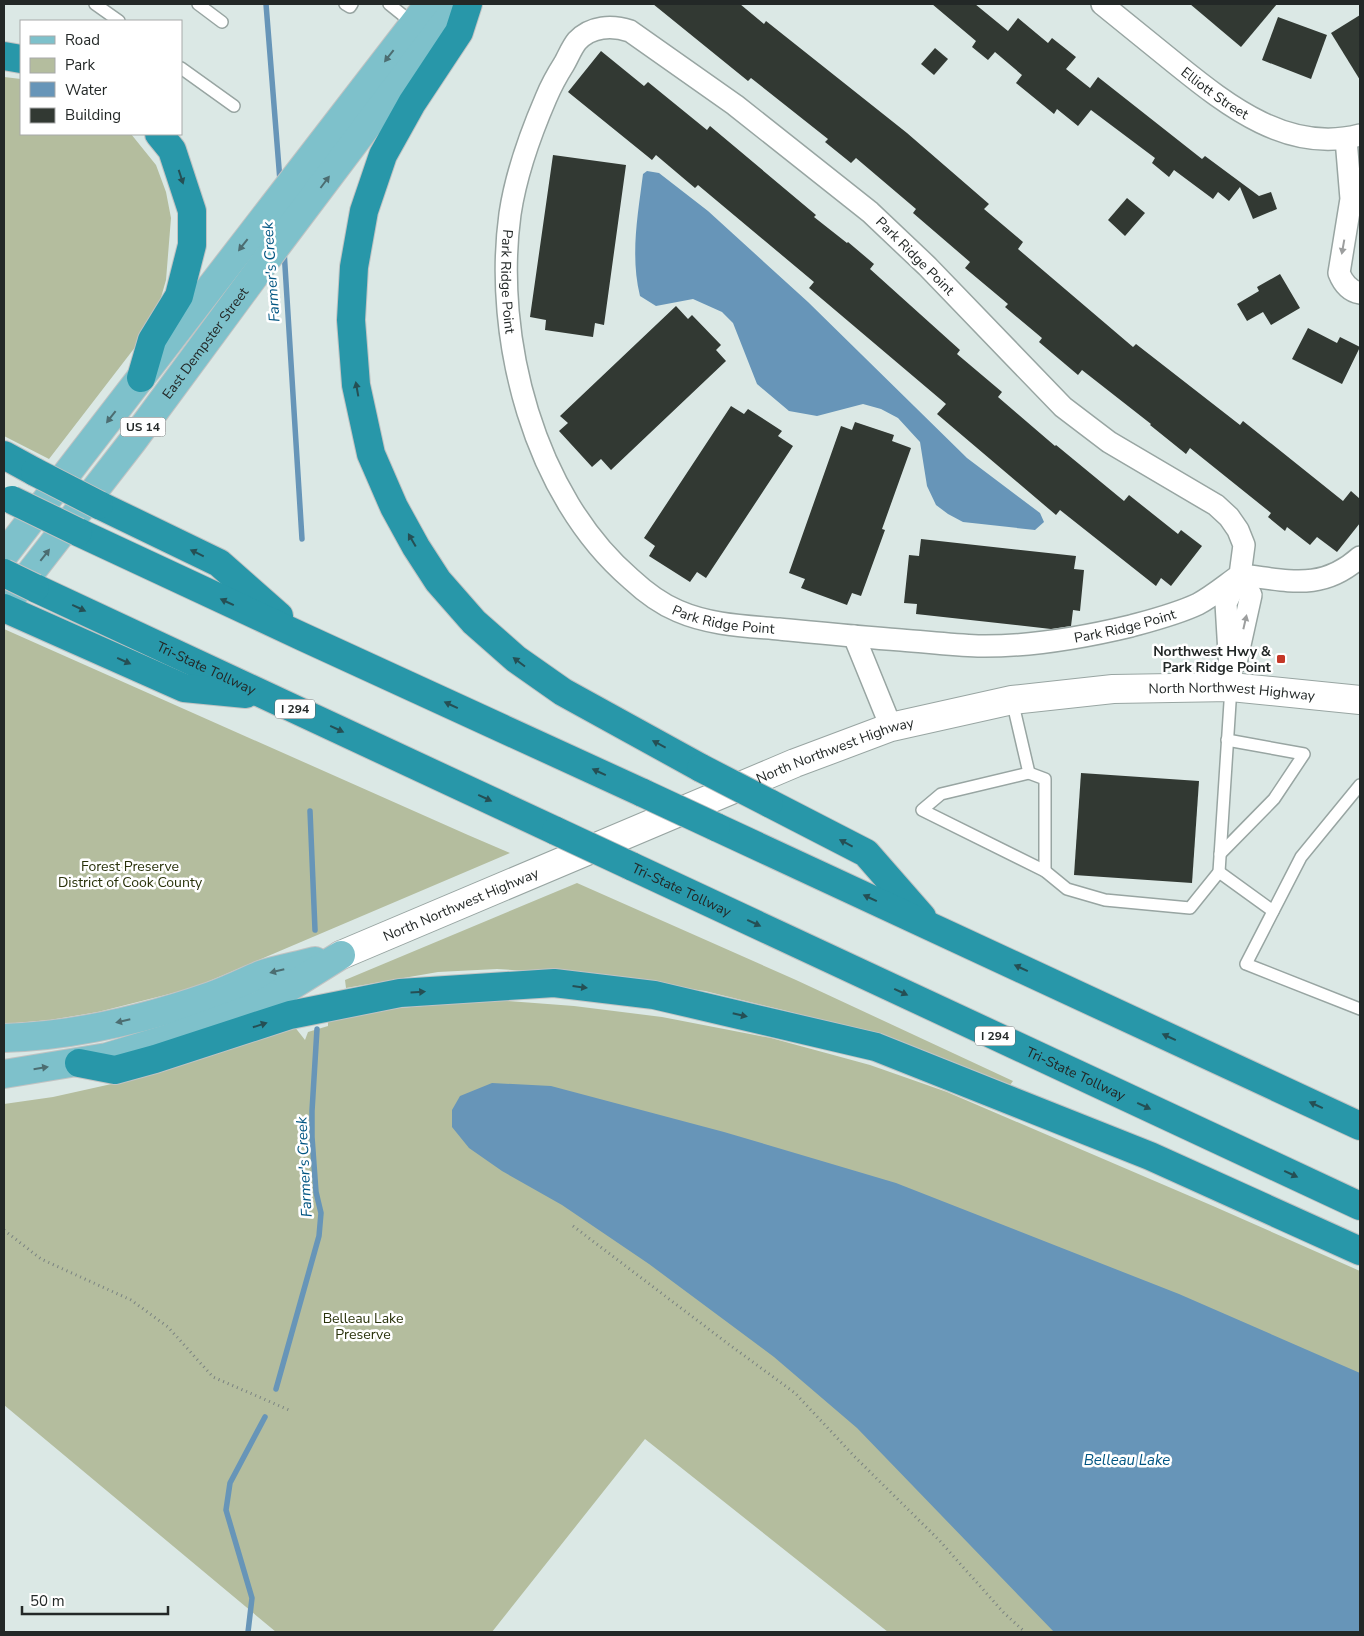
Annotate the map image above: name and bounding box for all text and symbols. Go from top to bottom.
legend [20,20,182,135]
text: Road [65,30,100,50]
one-way arrow [383,49,394,62]
text: Park [65,55,95,75]
street label: Elliott Street [1177,62,1252,124]
text: Water [65,80,108,100]
text: Building [65,105,121,125]
one-way arrow [177,170,185,185]
one-way arrow [319,176,330,189]
street label: Park Ridge Point [872,213,959,300]
water label: Farmer's Creek [257,221,284,323]
street label: Park Ridge Point [497,229,520,335]
one-way arrow [238,238,249,251]
one-way arrow [1338,239,1346,255]
street label: East Dempster Street [158,283,253,403]
one-way arrow [353,381,361,397]
one-way arrow [106,410,116,424]
road number: US 14 [120,418,166,437]
one-way arrow [408,534,417,547]
one-way arrow [190,548,204,556]
one-way arrow [39,549,50,562]
one-way arrow [220,597,234,605]
street label: Park Ridge Point [669,600,775,638]
street label: Park Ridge Point [1072,604,1178,647]
one-way arrow [72,605,86,613]
one-way arrow [1241,615,1249,630]
street label: Tri-State Tollway [154,637,260,700]
place label: Northwest Hwy & Park Ridge Point [1153,642,1272,677]
marker: Northwest Hwy & Park Ridge Point [1275,653,1287,665]
one-way arrow [513,656,526,667]
one-way arrow [117,658,131,666]
street label: North Northwest Highway [1148,677,1317,705]
road number: I 294 [275,700,315,719]
one-way arrow [444,700,458,708]
street label: North Northwest Highway [753,713,916,788]
one-way arrow [330,725,345,734]
one-way arrow [651,740,666,748]
one-way arrow [592,768,606,776]
one-way arrow [478,794,492,802]
one-way arrow [839,839,854,847]
park label: Forest Preserve District of Cook County [58,857,203,892]
street label: Tri-State Tollway [629,858,735,921]
street label: North Northwest Highway [380,863,542,946]
one-way arrow [863,894,877,902]
one-way arrow [747,920,761,928]
one-way arrow [1014,964,1028,972]
one-way arrow [269,967,284,975]
one-way arrow [573,983,589,991]
one-way arrow [411,988,427,996]
one-way arrow [894,989,908,997]
one-way arrow [732,1011,748,1019]
one-way arrow [115,1017,130,1025]
one-way arrow [252,1020,267,1028]
road number: I 294 [975,1026,1015,1046]
one-way arrow [1162,1032,1176,1040]
street label: Tri-State Tollway [1023,1042,1129,1105]
one-way arrow [34,1064,50,1072]
one-way arrow [1309,1101,1323,1109]
one-way arrow [1137,1102,1151,1110]
water label: Farmer's Creek [291,1116,317,1218]
one-way arrow [1284,1171,1298,1179]
park label: Belleau Lake Preserve [323,1309,403,1344]
water label: Belleau Lake [1084,1450,1170,1470]
scale bar [22,1584,169,1616]
text: 50 m [30,1591,65,1611]

